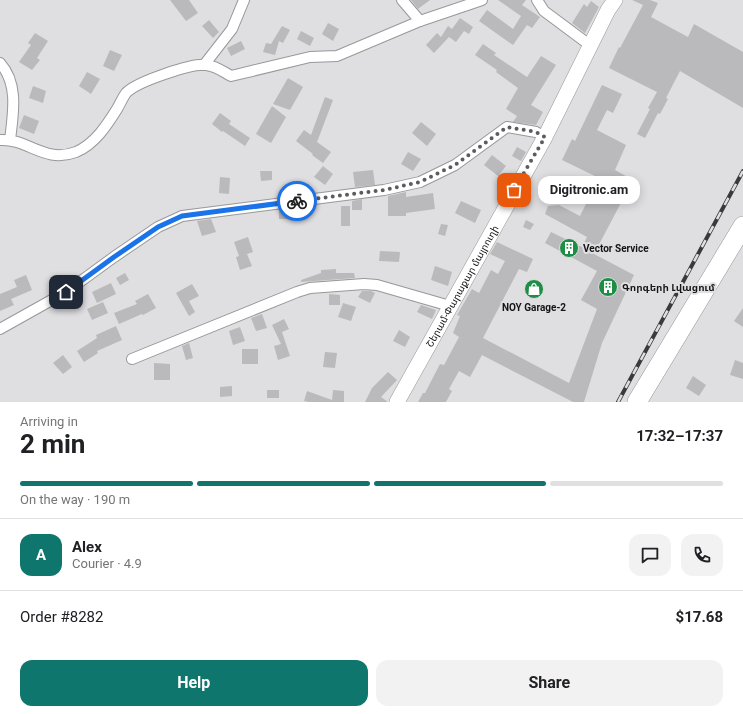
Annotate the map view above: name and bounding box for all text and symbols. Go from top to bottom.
pin [497,173,531,207]
callout: Digitronic.am [538,176,640,204]
icon: bag [503,179,525,201]
courier [277,181,317,221]
text: Digitronic.am [550,182,628,197]
icon: bike [286,190,308,212]
street label: Շերամ-Փարաքար մայրուղի [423,223,500,349]
building icon: Vector Service [558,237,580,259]
place label: Vector Service [583,243,649,254]
pin [49,275,83,309]
building icon: Գորգերի Լվացում [597,276,619,298]
shop icon: NOY Garage-2 [523,278,545,300]
icon: home [55,281,77,303]
place label: Գորգերի Լվացում [622,282,715,293]
place label: NOY Garage-2 [502,302,566,313]
text: Arriving in [20,414,78,429]
text: 17:32–17:37 [636,427,723,445]
text: 2 min [20,429,85,459]
text: On the way · 190 m [20,492,130,507]
button: chat [629,534,671,576]
button: phone [681,534,723,576]
text: Alex [72,538,102,556]
text: A [36,546,46,564]
text: Courier · 4.9 [72,556,142,571]
text: Order #8282 [20,608,103,626]
text: $17.68 [676,608,723,626]
button: Help [20,660,368,706]
button: Share [376,660,723,706]

